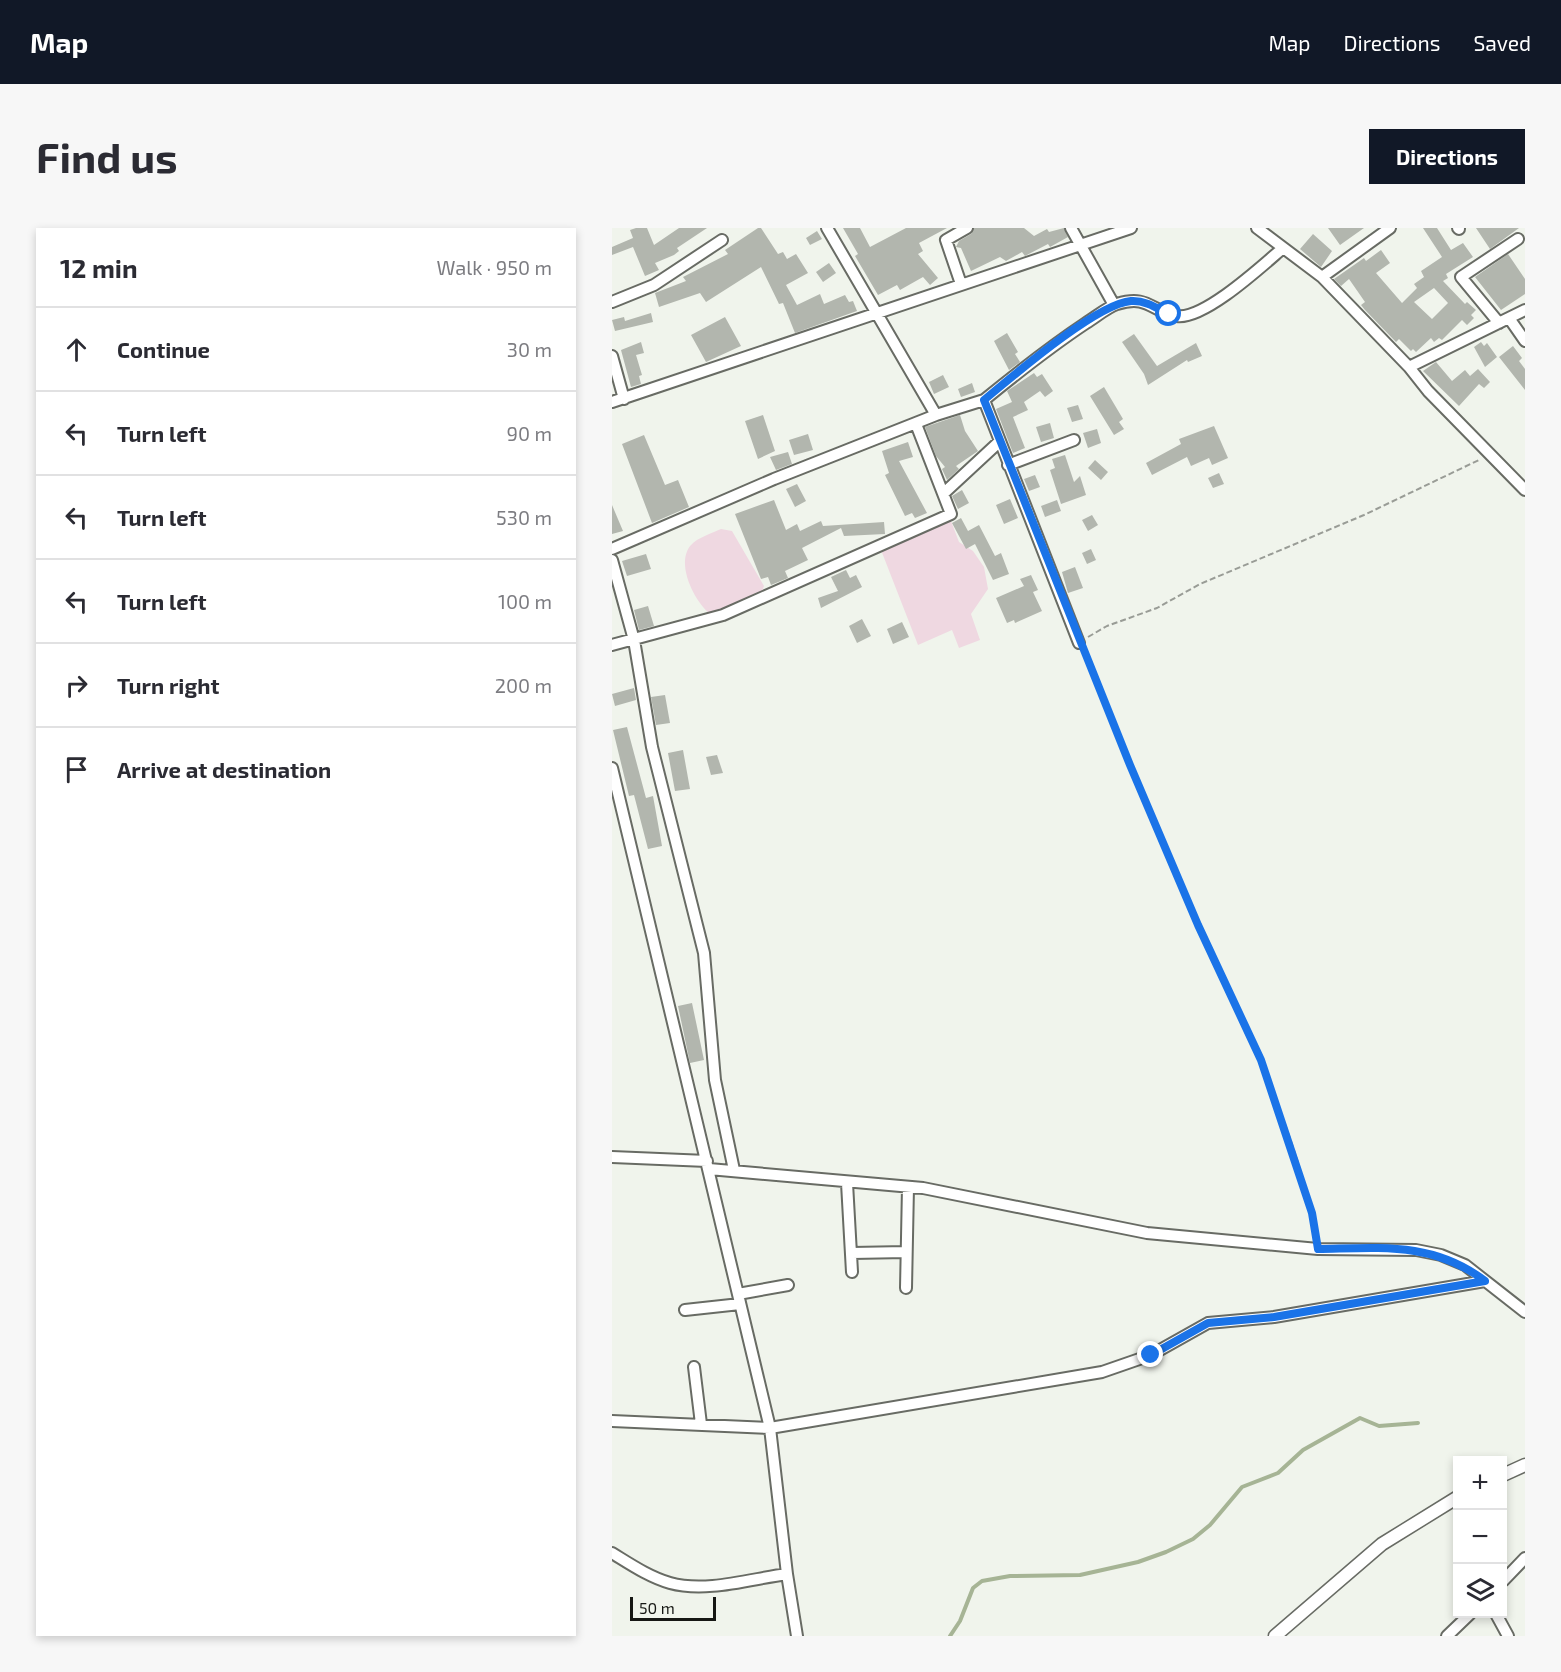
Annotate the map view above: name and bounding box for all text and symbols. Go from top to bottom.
text: Map [30,25,88,59]
text: Map [1268,30,1311,55]
text: Directions [1344,30,1440,55]
text: Saved [1473,30,1531,55]
button: Directions [1369,129,1525,184]
text: Find us [36,131,178,181]
text: 12 min [60,252,138,283]
text: Walk · 950 m [437,255,552,279]
route start [1155,300,1181,326]
icon: ahead [60,333,93,366]
text: Continue [117,336,210,362]
text: 30 m [507,337,552,361]
icon: left [60,417,93,450]
text: Turn left [117,420,206,446]
text: 90 m [507,421,552,445]
icon: left [60,501,93,534]
text: Turn left [117,504,206,530]
text: 530 m [496,505,552,529]
icon: left [60,585,93,618]
text: Turn left [117,588,206,614]
text: 100 m [498,589,552,613]
icon: right [60,669,93,702]
text: Turn right [117,672,219,698]
text: 200 m [495,673,552,697]
icon: arrive [60,753,93,786]
text: Arrive at destination [117,756,331,782]
route end [1137,1341,1163,1367]
map controls [1453,1456,1507,1618]
button: + [1453,1456,1507,1510]
button: − [1453,1510,1507,1564]
button: layers [1453,1564,1507,1618]
scale bar [630,1594,716,1622]
text: 50 m [639,1598,675,1617]

